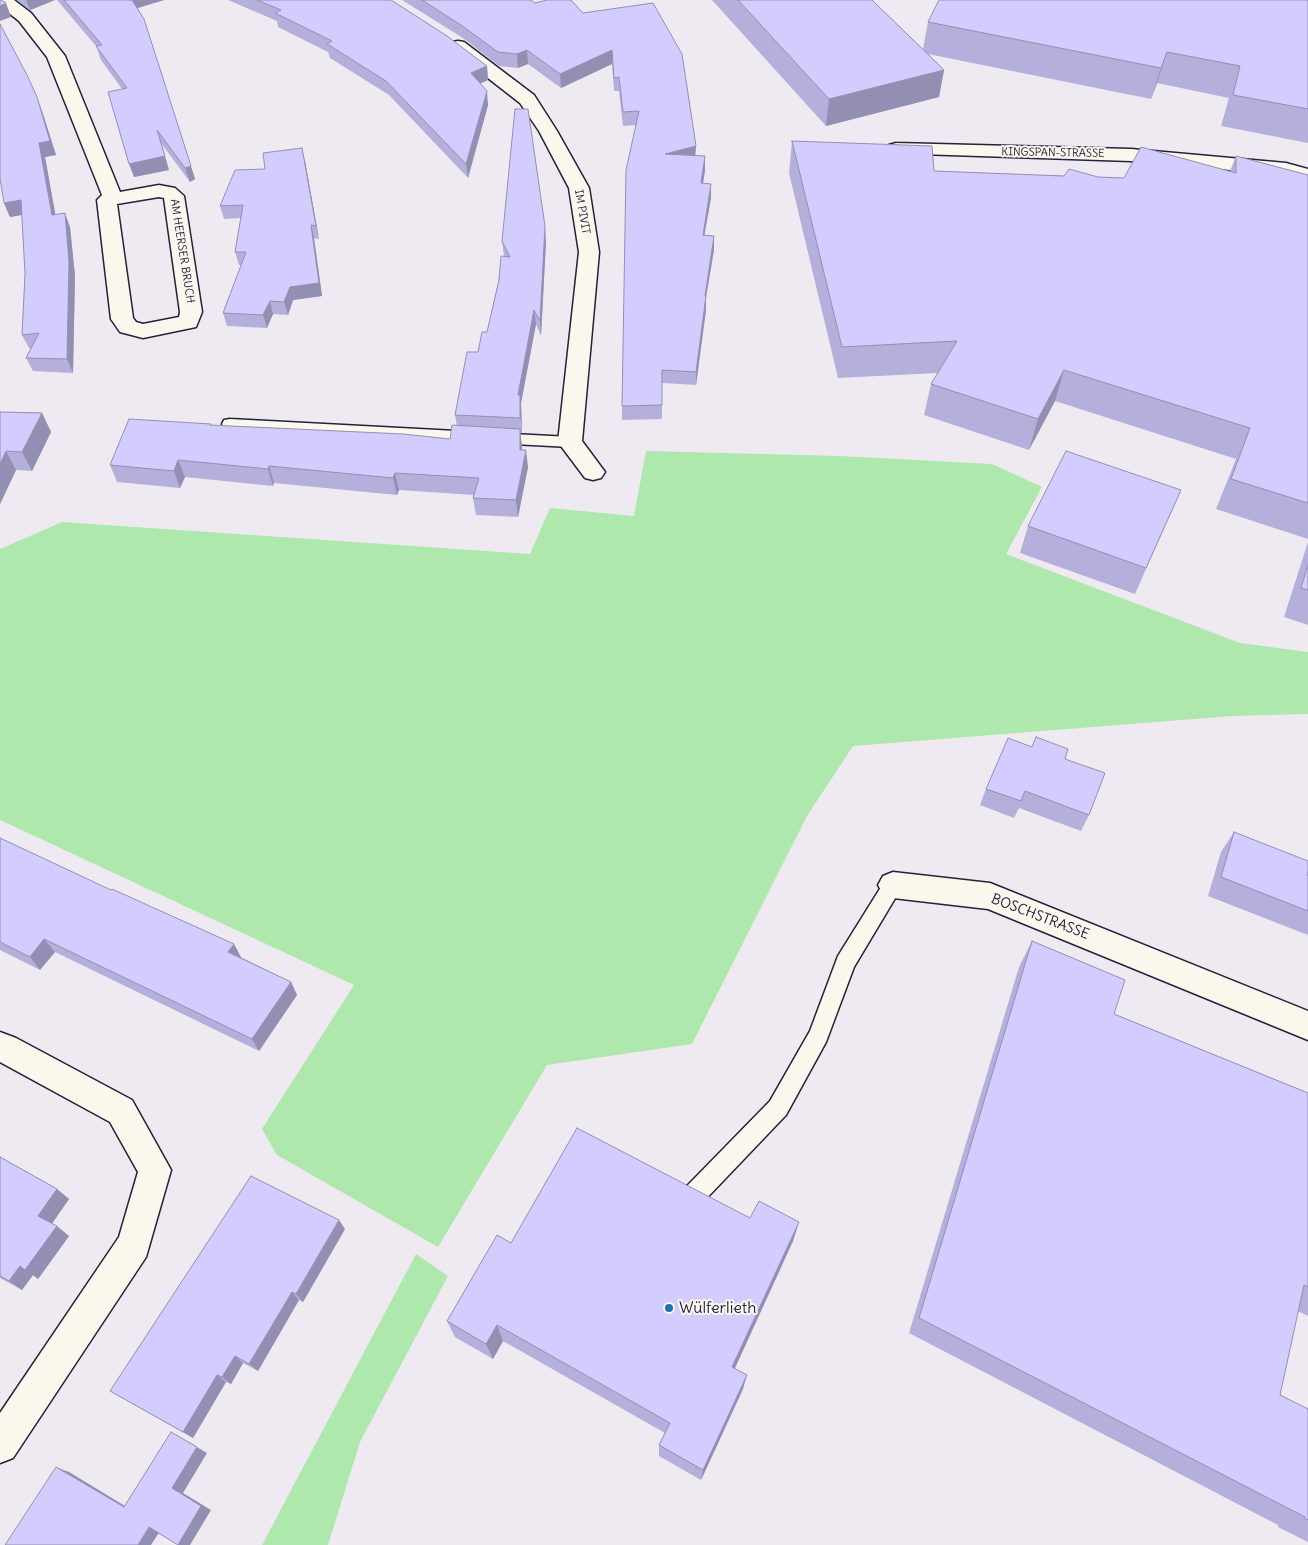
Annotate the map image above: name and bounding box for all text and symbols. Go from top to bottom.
street label: KINGSPAN-STRASSE [1001,146,1105,160]
street label: IM PIVIT [572,189,592,235]
street label: AM HEERSER BRUCH [167,198,197,304]
street label: BOSCHSTRASSE [989,891,1091,943]
place label: Wülferlieth [679,1298,756,1318]
marker: Wülferlieth [663,1302,675,1314]

